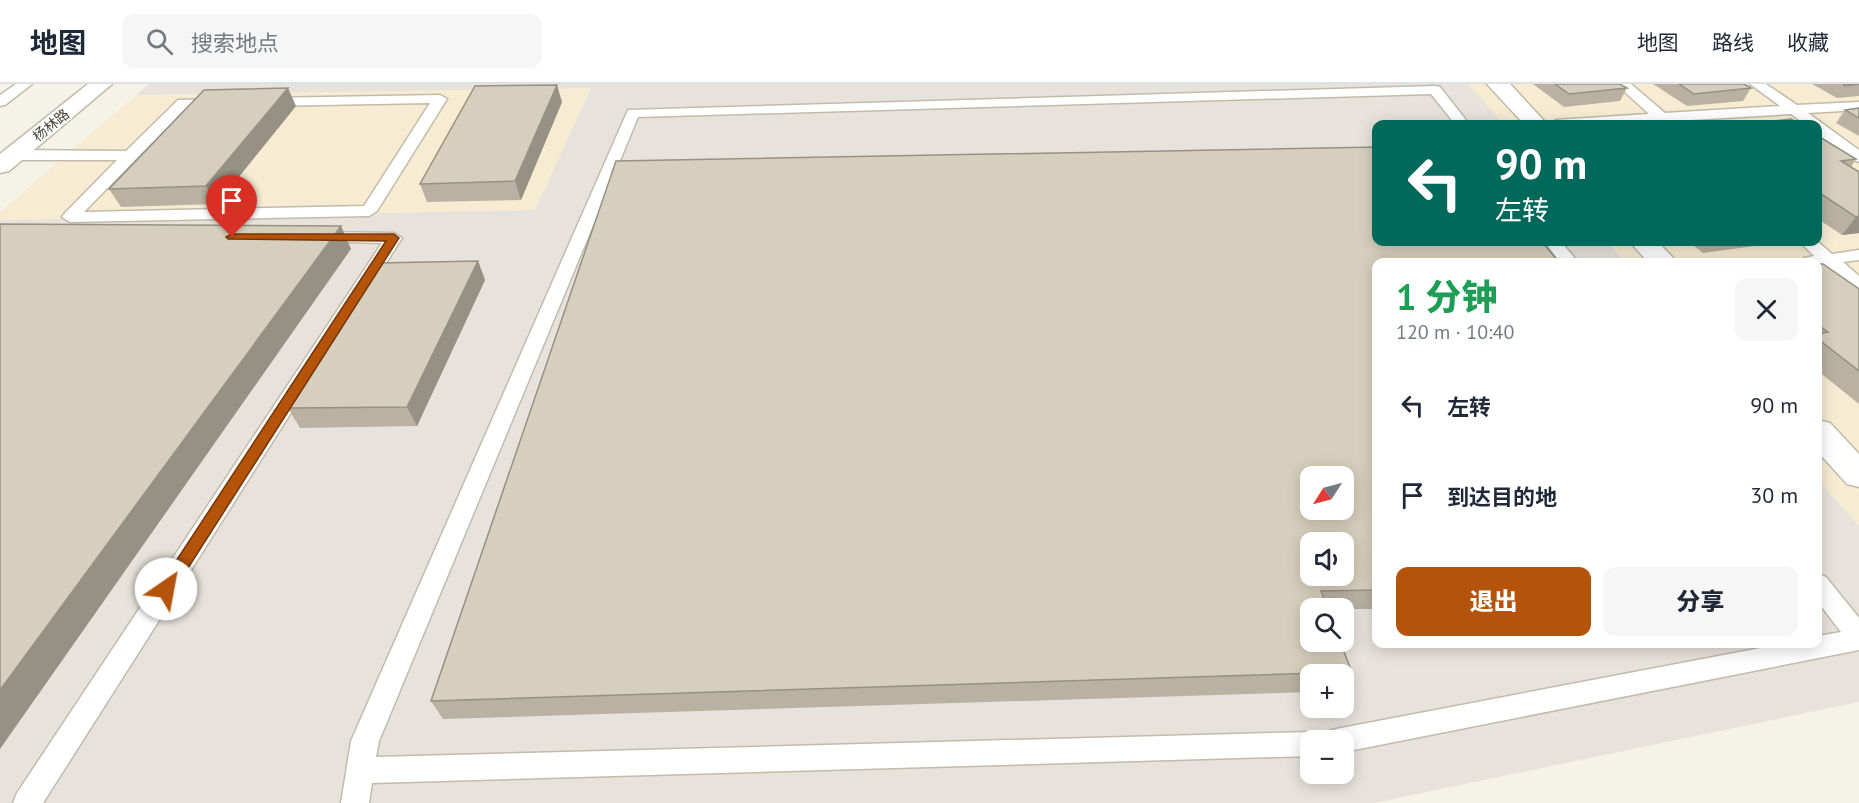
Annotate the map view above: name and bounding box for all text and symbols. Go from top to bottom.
search box [122,14,542,68]
text: 地图 [30,24,86,61]
icon: search [143,25,176,58]
text: 搜索地点 [191,29,279,57]
text: 地图 [1637,29,1679,56]
text: 路线 [1712,29,1754,56]
text: 收藏 [1787,29,1829,56]
street label: 杨林路 [29,105,73,145]
text: 90 m [1495,136,1587,191]
icon: left [1396,144,1474,222]
pin [206,175,257,237]
icon: arrive [215,184,248,217]
text: 左转 [1495,193,1549,227]
text: 1 分钟 [1396,273,1498,320]
button: close [1735,278,1798,341]
text: 120 m · 10:40 [1396,319,1514,345]
icon: left [1396,389,1429,422]
text: 90 m [1750,391,1798,419]
text: 左转 [1447,393,1491,421]
north arrow [1300,466,1354,520]
map controls [1300,466,1354,784]
icon: arrive [1396,479,1429,512]
text: 30 m [1750,481,1798,509]
text: 到达目的地 [1447,483,1557,511]
button: sound [1300,532,1354,586]
position arrow [134,557,198,621]
button: 退出 [1396,567,1591,636]
button: 分享 [1603,567,1798,636]
button: search [1300,598,1354,652]
button: + [1300,664,1354,718]
button: − [1300,730,1354,784]

